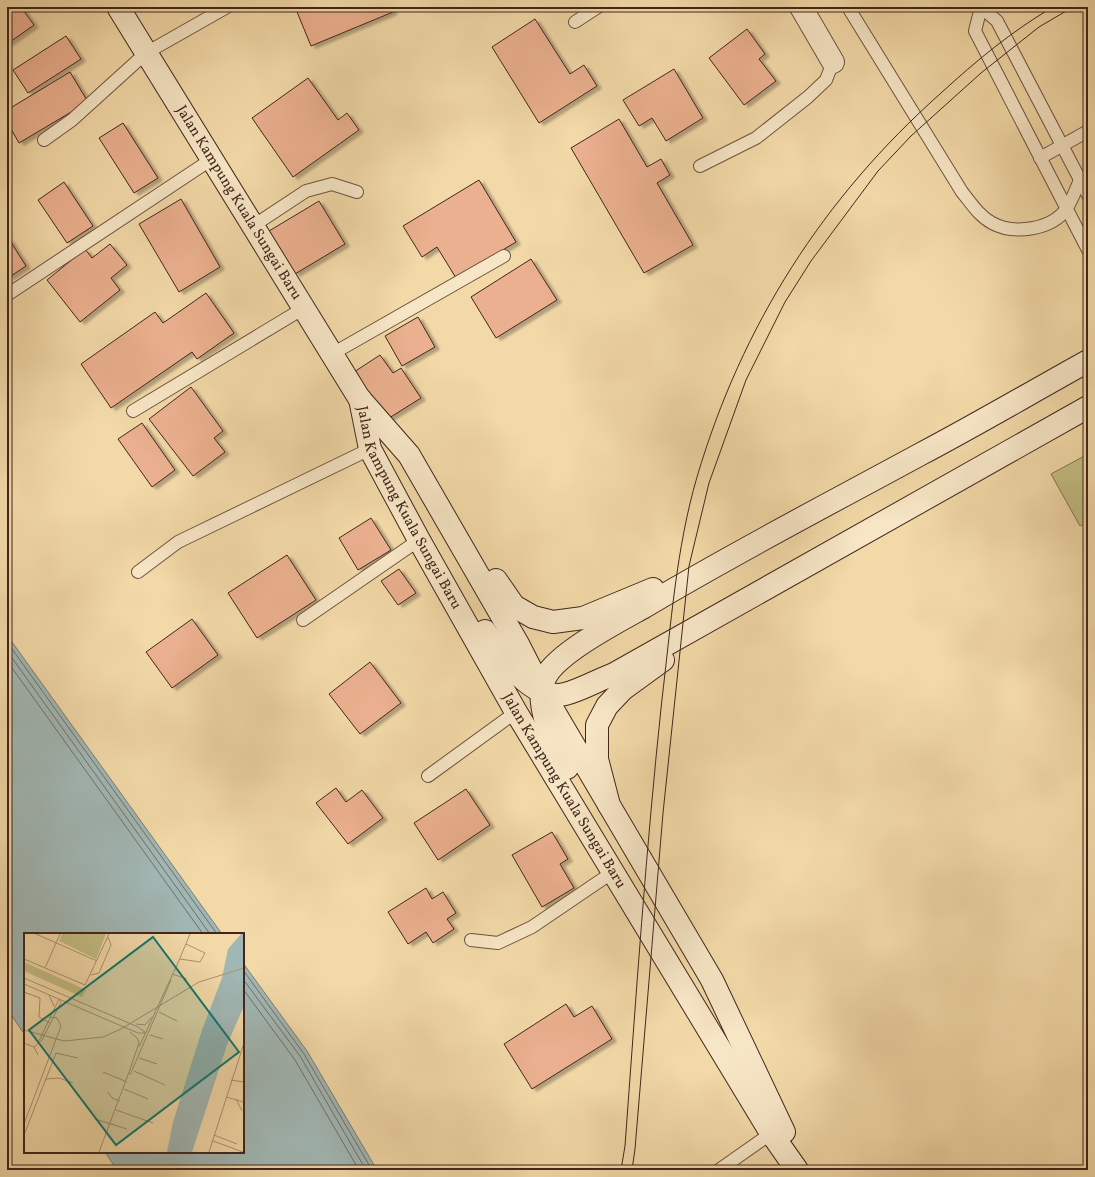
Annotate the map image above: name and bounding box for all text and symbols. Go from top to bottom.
street label: Jalan Kampung Kuala Sungai Baru [171,101,307,304]
street label: Jalan Kampung Kuala Sungai Baru [351,404,467,613]
street label: Jalan Kampung Kuala Sungai Baru [497,689,631,893]
inset map [24,933,244,1153]

